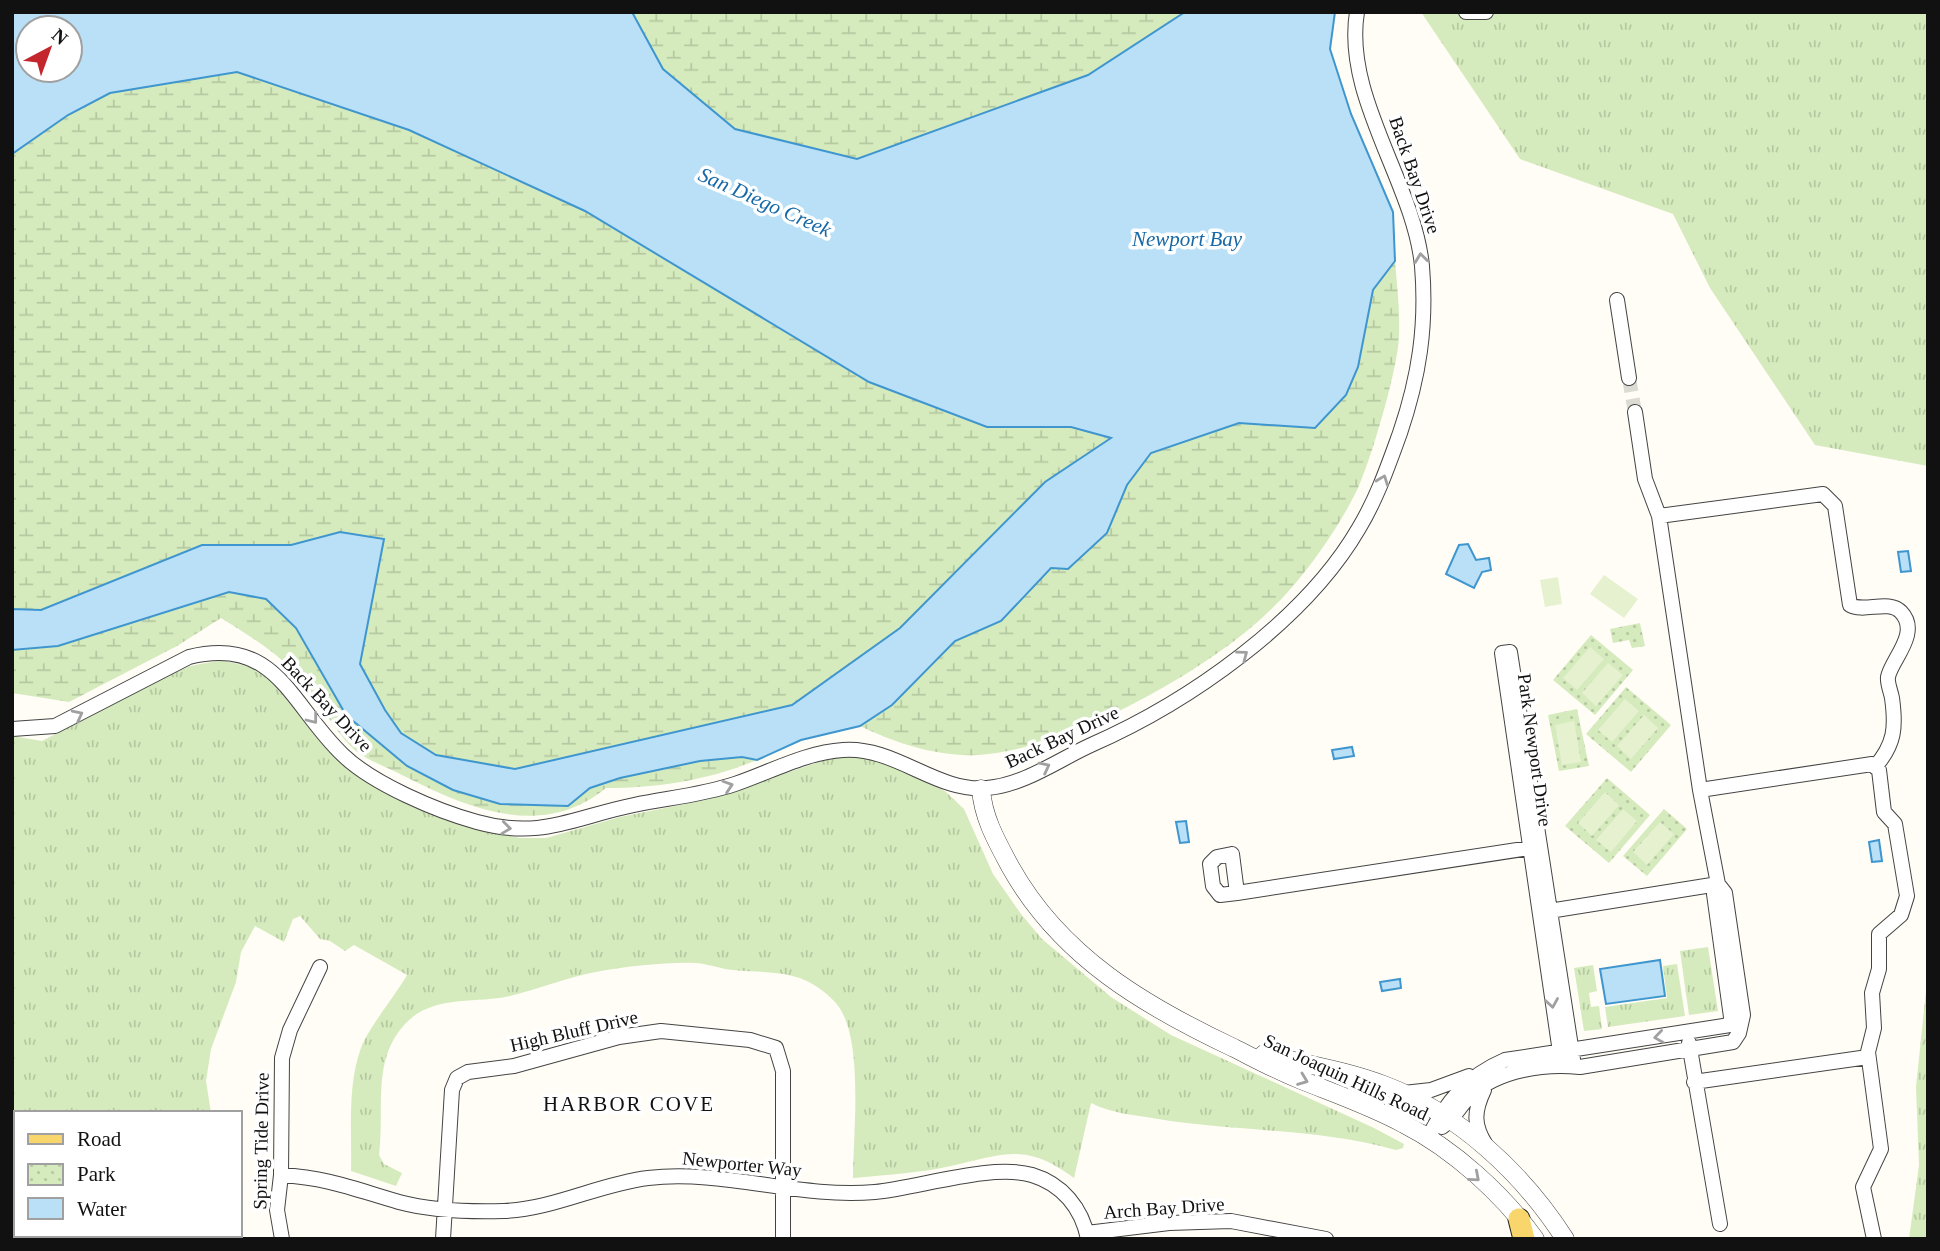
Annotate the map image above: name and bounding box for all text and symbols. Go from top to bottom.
north arrow [14,14,84,84]
text: N [48,24,72,49]
street label: Back Bay Drive [1385,114,1445,236]
water label: San Diego Creek [695,162,836,242]
water label: Newport Bay [1131,227,1243,251]
one-way arrow [1413,252,1428,264]
one-way arrow [1375,474,1389,486]
one-way arrow [1235,651,1247,663]
street label: Back Bay Drive [278,652,376,756]
street label: Park Newport Drive [1514,672,1556,828]
street label: Back Bay Drive [1002,702,1122,772]
one-way arrow [71,709,83,723]
one-way arrow [304,711,317,723]
one-way arrow [1038,762,1050,776]
one-way arrow [721,780,734,794]
one-way arrow [500,820,512,835]
one-way arrow [1544,997,1559,1009]
street label: High Bluff Drive [508,1006,640,1056]
street label: San Joaquin Hills Road [1260,1030,1432,1125]
one-way arrow [1653,1030,1665,1045]
street label: Spring Tide Drive [249,1072,273,1210]
one-way arrow [1297,1072,1309,1086]
district label: HARBOR COVE [543,1092,715,1116]
legend [14,1111,242,1237]
text: Road [77,1127,122,1151]
street label: Newporter Way [681,1147,803,1181]
text: Park [77,1162,116,1186]
one-way arrow [1467,1168,1480,1181]
street label: Arch Bay Drive [1103,1193,1225,1223]
text: Water [77,1197,127,1221]

